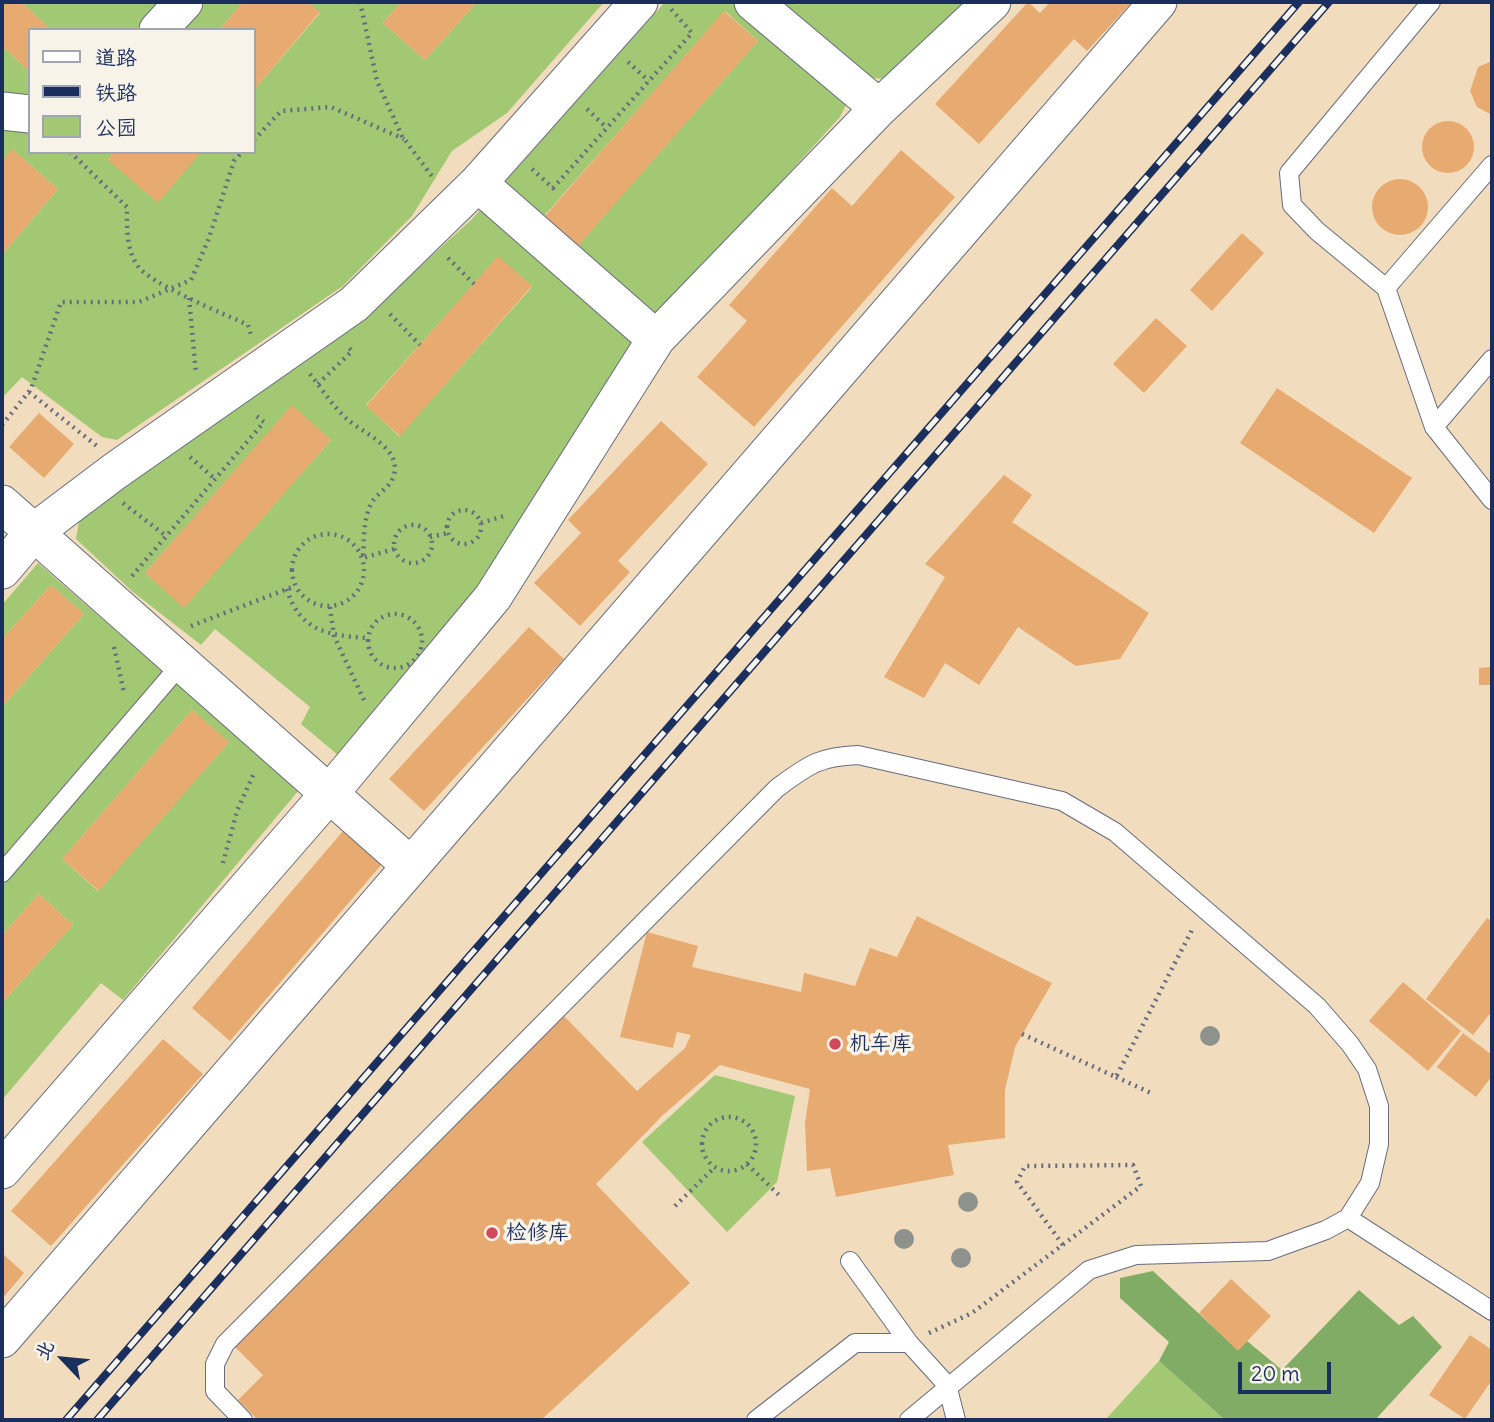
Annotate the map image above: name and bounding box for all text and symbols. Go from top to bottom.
legend [28,28,256,154]
text: 道路 [95,44,137,71]
text: 铁路 [95,79,137,106]
text: 公园 [95,114,137,141]
place label: 机车库 [849,1031,912,1057]
marker: 机车库 [827,1036,843,1052]
place label: 检修库 [506,1220,569,1246]
marker: 检修库 [484,1225,500,1241]
north arrow [28,1324,98,1394]
text: 北 [29,1336,59,1364]
scale bar [1242,1348,1335,1392]
text: 20 m [1251,1360,1300,1387]

